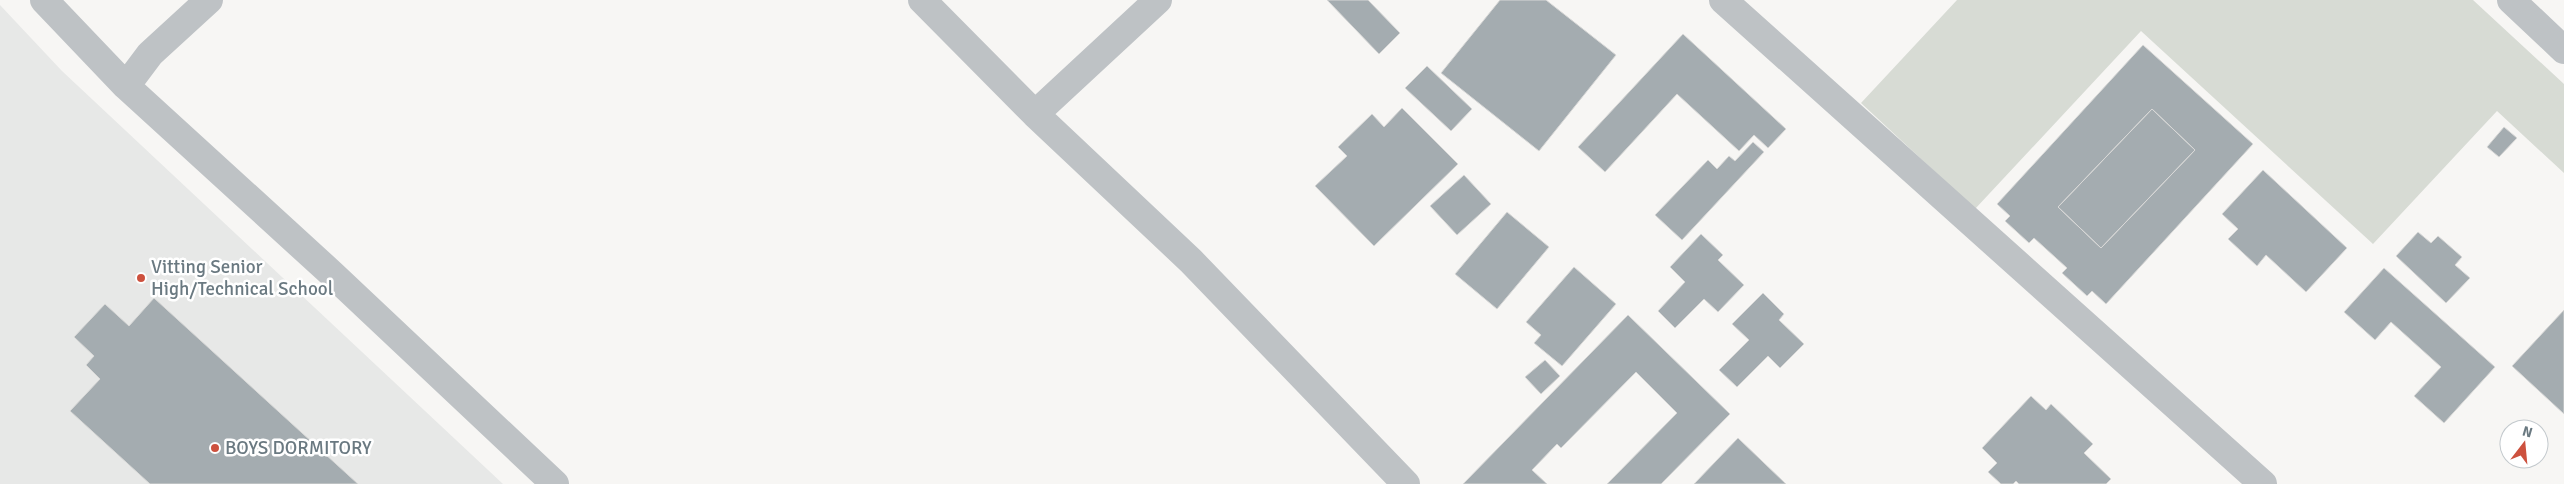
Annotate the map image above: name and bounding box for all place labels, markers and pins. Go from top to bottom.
place label: Vitting Senior High/Technical School [151,255,333,301]
marker: Vitting Senior High/Technical School [135,272,147,284]
place label: BOYS DORMITORY [225,436,372,460]
marker: BOYS DORMITORY [209,442,221,454]

